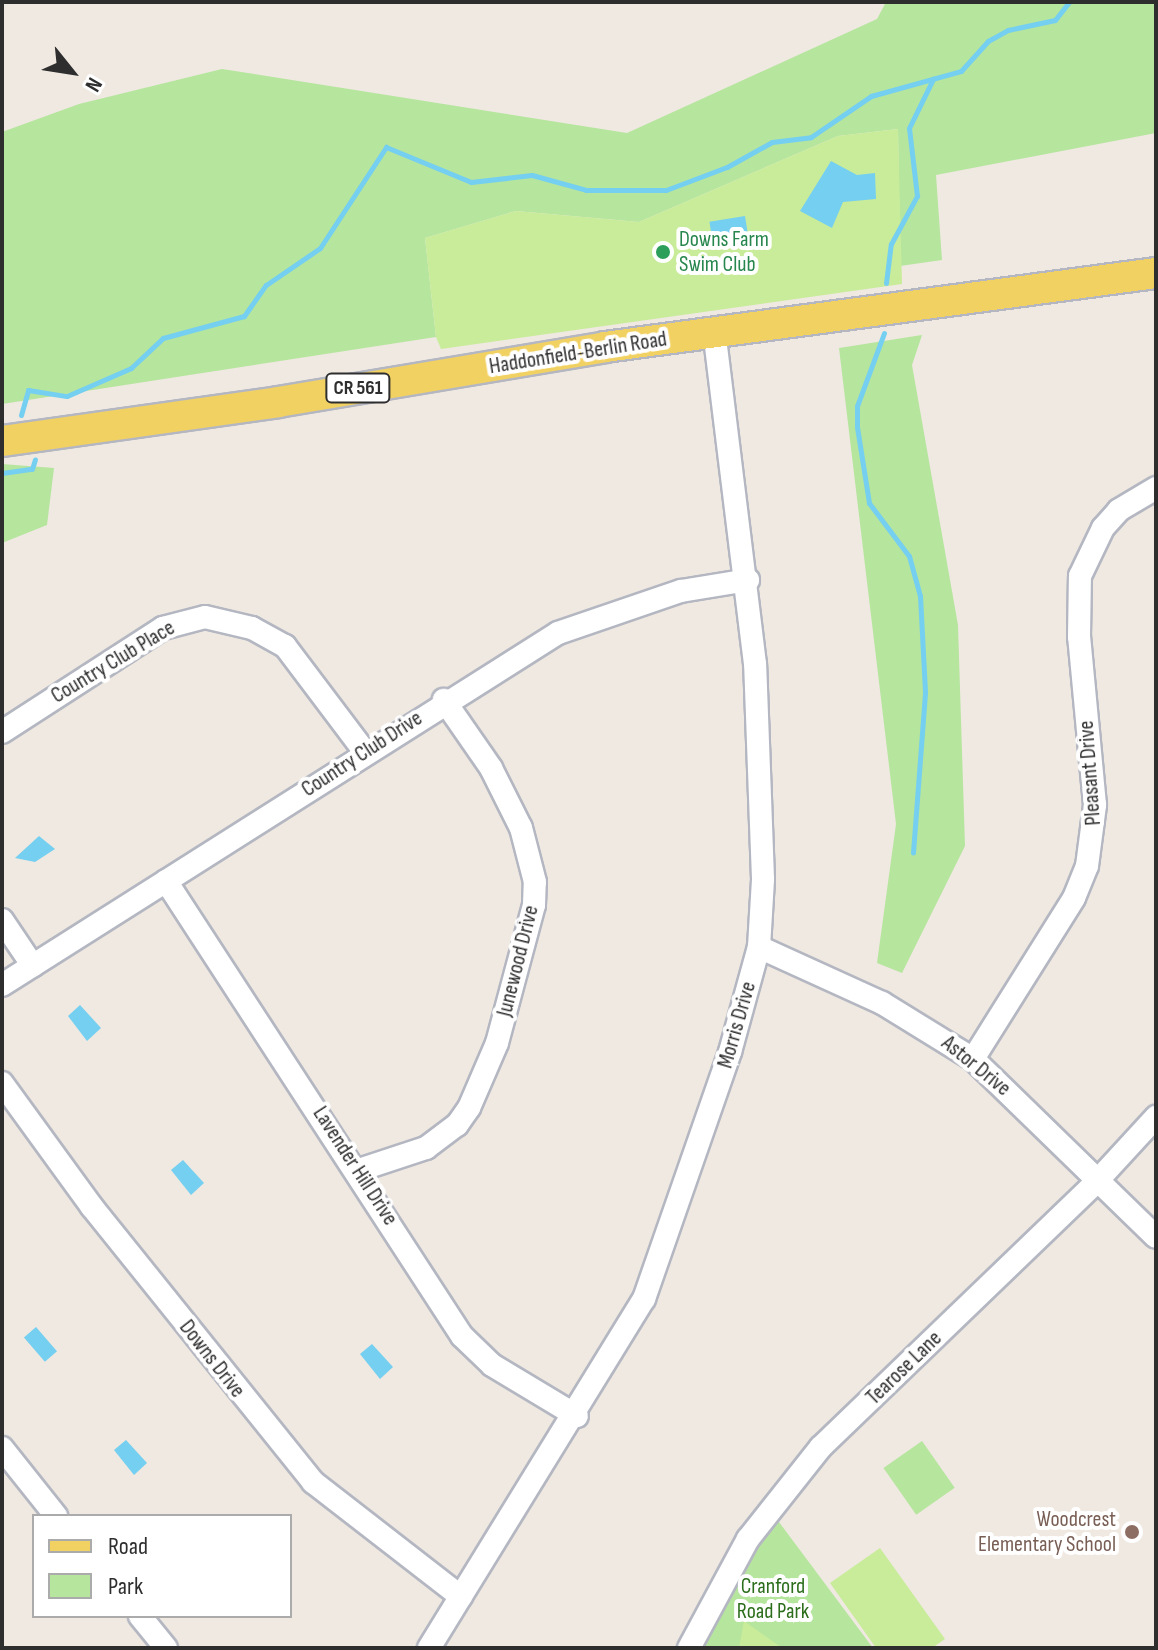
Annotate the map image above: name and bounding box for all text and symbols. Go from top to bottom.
north arrow [32,32,112,112]
text: N [79,72,108,96]
place label: Downs Farm Swim Club [679,226,769,278]
marker: Downs Farm Swim Club [654,243,672,261]
street label: Haddonfield-Berlin Road [487,326,669,380]
road number: CR 561 [324,372,392,404]
street label: Country Club Place [46,615,180,709]
street label: Country Club Drive [297,705,427,803]
street label: Pleasant Drive [1073,720,1107,826]
street label: Junewood Drive [491,903,545,1019]
street label: Morris Drive [712,979,762,1071]
street label: Astor Drive [936,1030,1016,1102]
street label: Lavender Hill Drive [307,1102,403,1230]
street label: Downs Drive [173,1315,251,1403]
street label: Tearose Lane [861,1326,947,1410]
place label: Woodcrest Elementary School [978,1506,1116,1558]
legend [32,1514,292,1618]
marker: Woodcrest Elementary School [1123,1523,1141,1541]
text: Road [108,1532,148,1561]
text: Park [108,1572,143,1601]
park label: Cranford Road Park [737,1573,809,1624]

